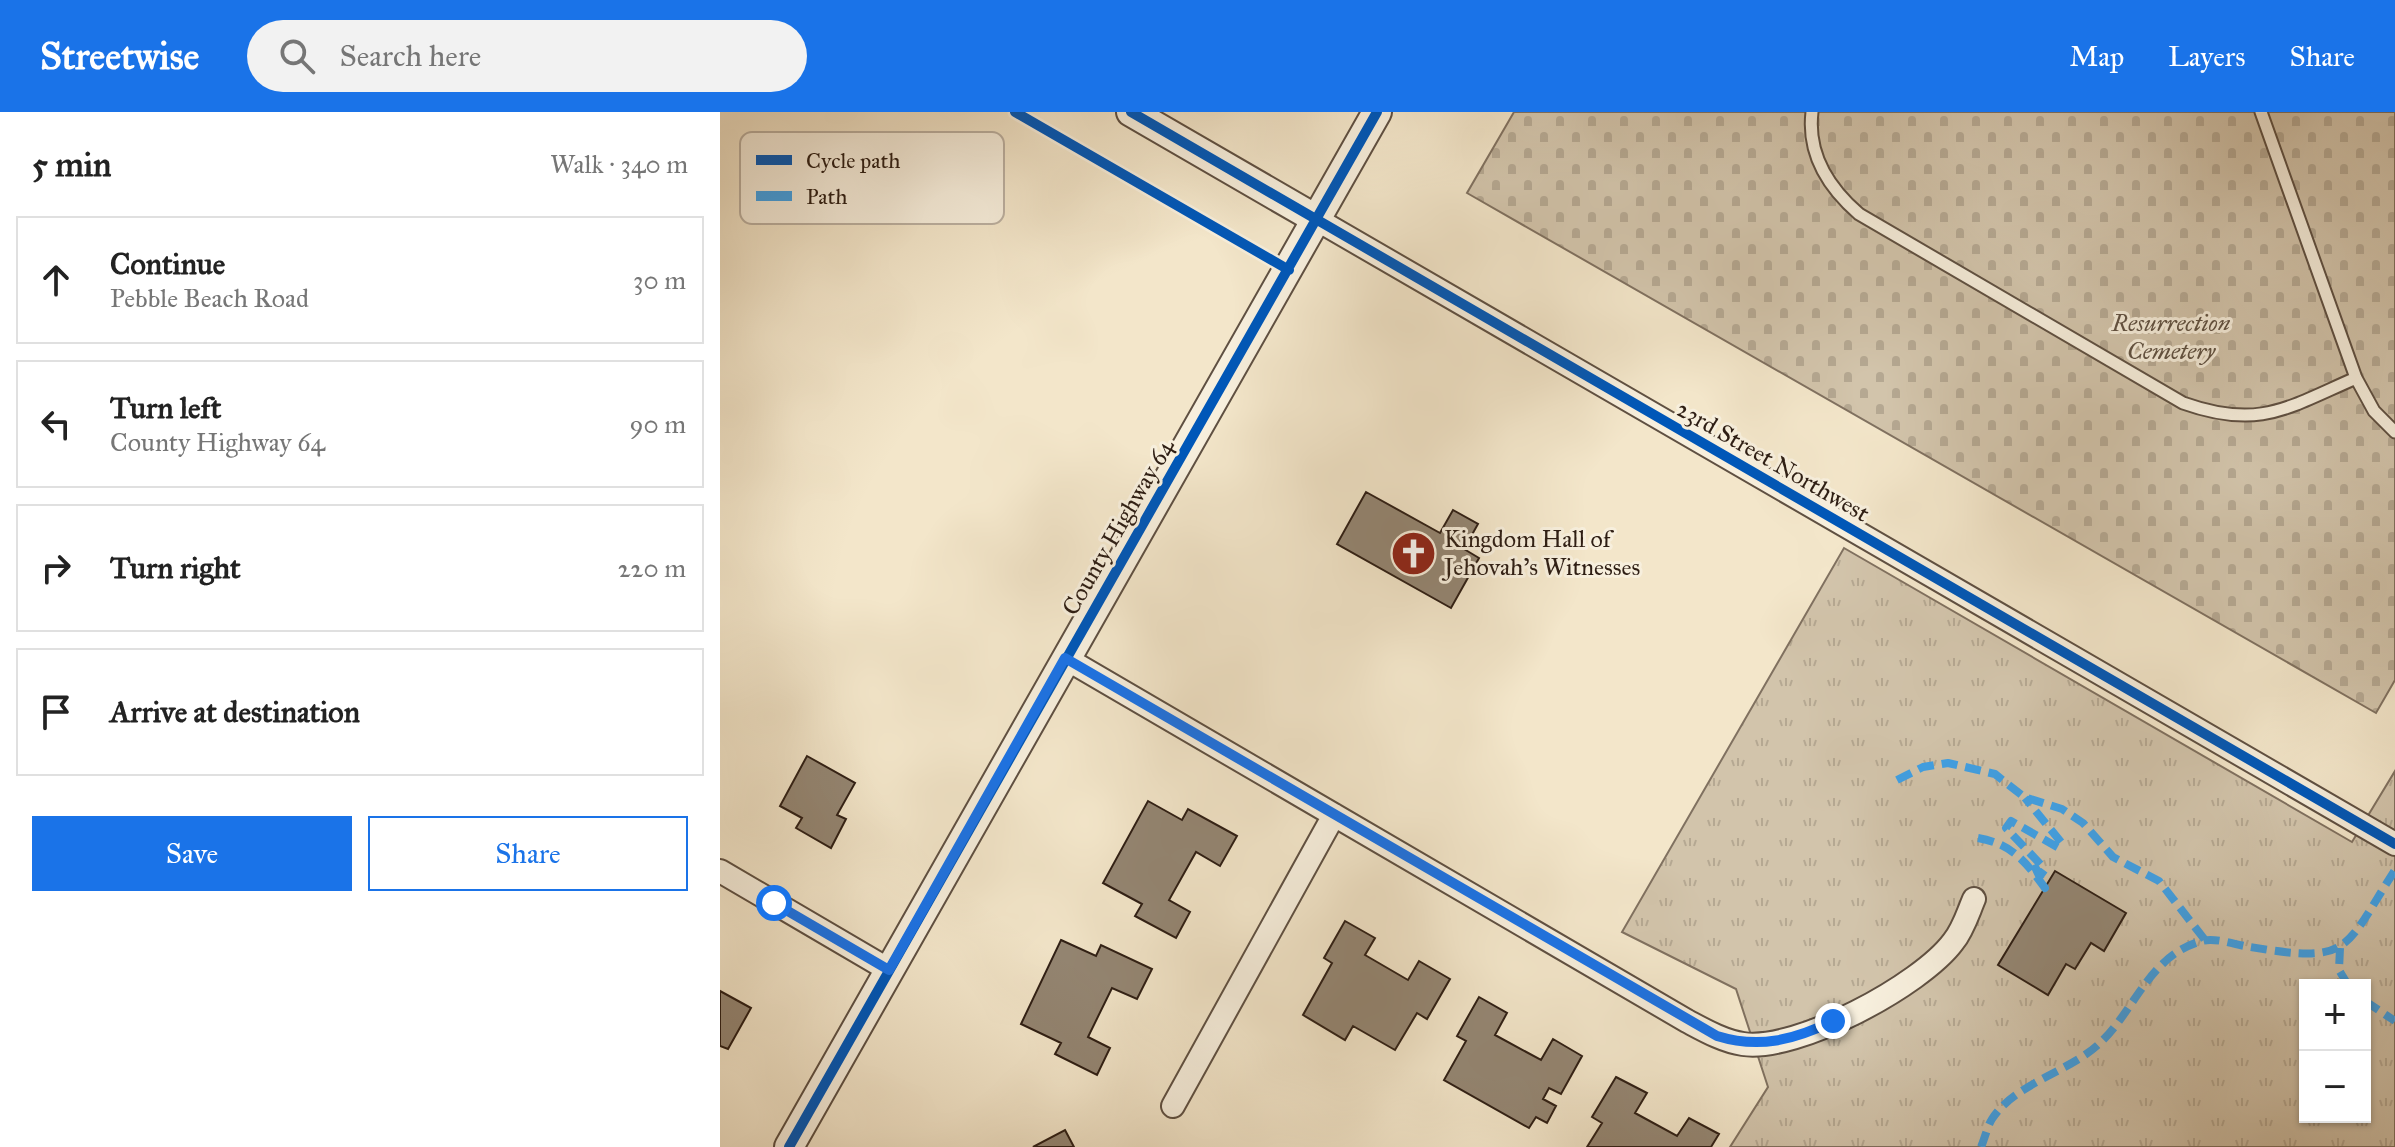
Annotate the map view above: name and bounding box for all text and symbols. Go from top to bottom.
search box [247,20,807,92]
text: Streetwise [40,33,199,79]
icon: search [275,34,319,78]
text: Search here [339,38,481,74]
text: Map [2069,39,2124,74]
text: Layers [2168,39,2246,74]
text: Share [2290,39,2355,74]
legend [740,132,1004,224]
text: 5 min [32,144,111,185]
text: Cycle path [806,147,901,174]
text: Walk · 340 m [550,148,688,180]
text: Path [806,183,848,210]
text: Continue [110,246,225,282]
icon: ahead [34,258,78,302]
text: 30 m [633,264,686,296]
text: Pebble Beach Road [110,282,309,314]
park label: Resurrection Cemetery [2111,308,2231,366]
text: Turn left [110,390,221,426]
street label: 23rd Street Northwest [1671,394,1875,529]
icon: left [34,402,78,446]
text: 90 m [629,408,686,440]
text: County Highway 64 [110,426,325,458]
street label: County Highway 64 [1055,433,1181,620]
place label: Kingdom Hall of Jehovah’s Witnesses [1441,524,1640,582]
church icon: Kingdom Hall of Jehovah’s Witnesses [1389,529,1437,577]
icon: right [34,546,78,590]
text: Turn right [110,550,241,586]
text: 220 m [618,552,686,584]
icon: arrive [34,690,78,734]
text: Arrive at destination [110,694,360,730]
button: Save [32,816,352,891]
button: Share [368,816,688,891]
route start [756,885,792,921]
map controls [2299,979,2371,1123]
button: + [2299,979,2371,1051]
route end [1815,1003,1851,1039]
button: − [2299,1051,2371,1123]

